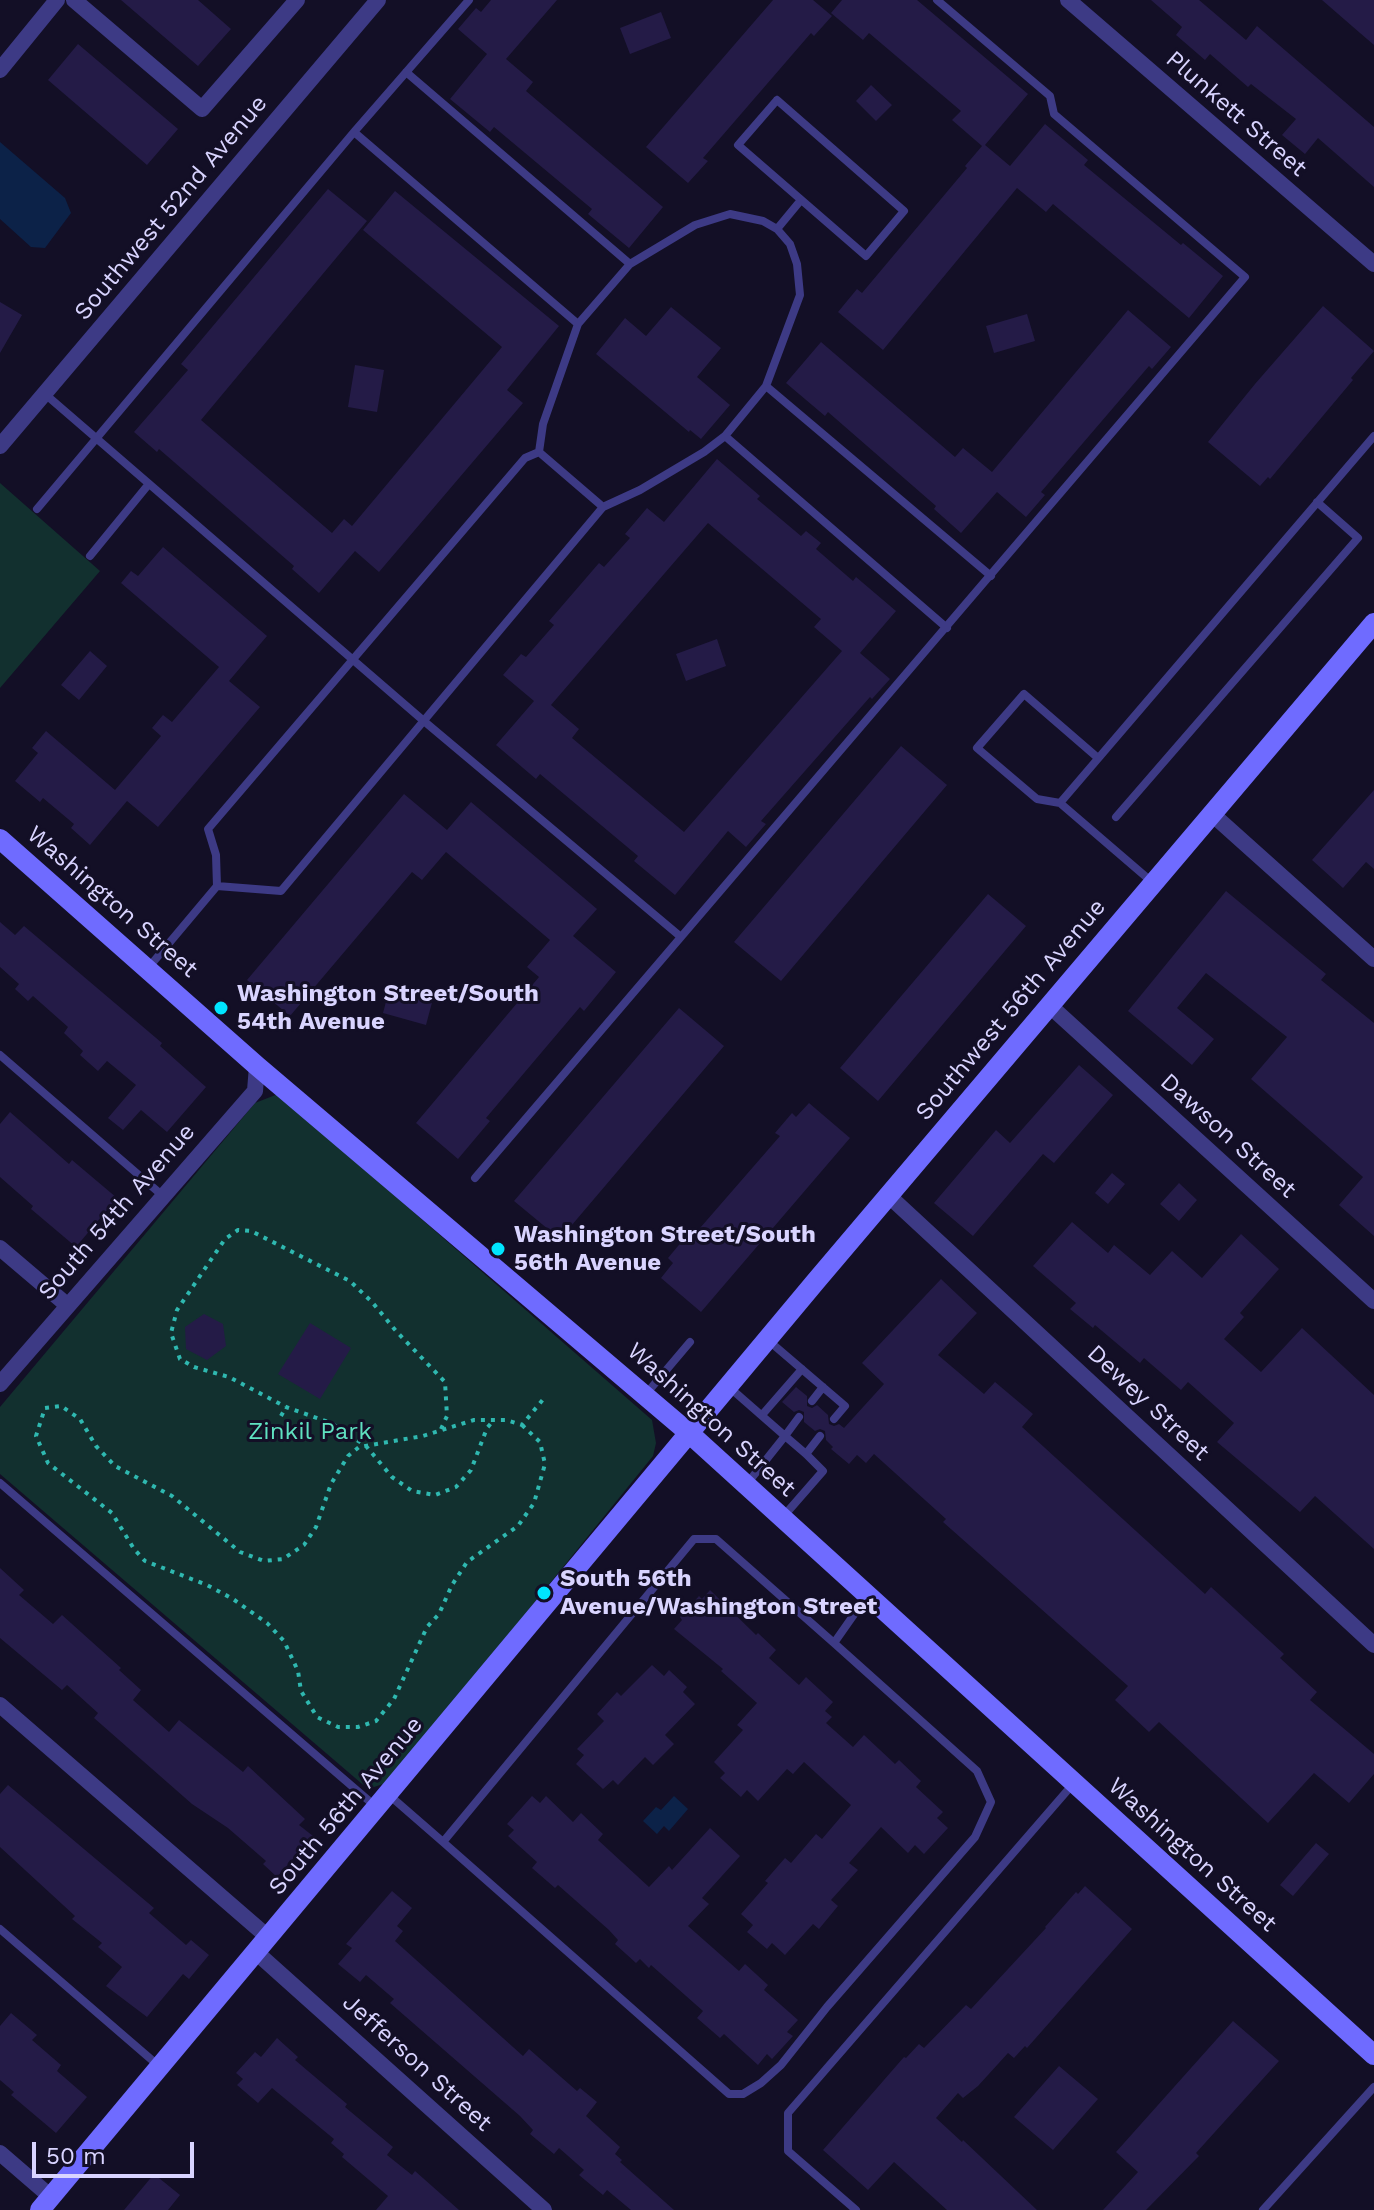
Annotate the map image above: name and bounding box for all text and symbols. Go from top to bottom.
street label: Plunkett Street [1160,45,1312,183]
street label: Southwest 52nd Avenue [68,90,274,326]
street label: Washington Street [21,820,203,984]
street label: Southwest 56th Avenue [910,893,1112,1127]
place label: Washington Street/South 54th Avenue [237,980,539,1036]
marker: Washington Street/South 54th Avenue [212,999,230,1017]
street label: Dawson Street [1154,1068,1302,1204]
street label: South 54th Avenue [33,1118,201,1306]
place label: Washington Street/South 56th Avenue [514,1221,816,1277]
marker: Washington Street/South 56th Avenue [489,1240,507,1258]
street label: Washington Street [621,1337,801,1503]
street label: Dewey Street [1081,1339,1215,1467]
park label: Zinkil Park [248,1418,372,1446]
place label: South 56th Avenue/Washington Street [560,1565,877,1621]
marker: South 56th Avenue/Washington Street [535,1584,553,1602]
street label: South 56th Avenue [263,1711,429,1901]
street label: Washington Street [1102,1772,1282,1938]
street label: Jefferson Street [336,1988,498,2138]
scale bar [36,2126,198,2176]
text: 50 m [46,2142,106,2170]

